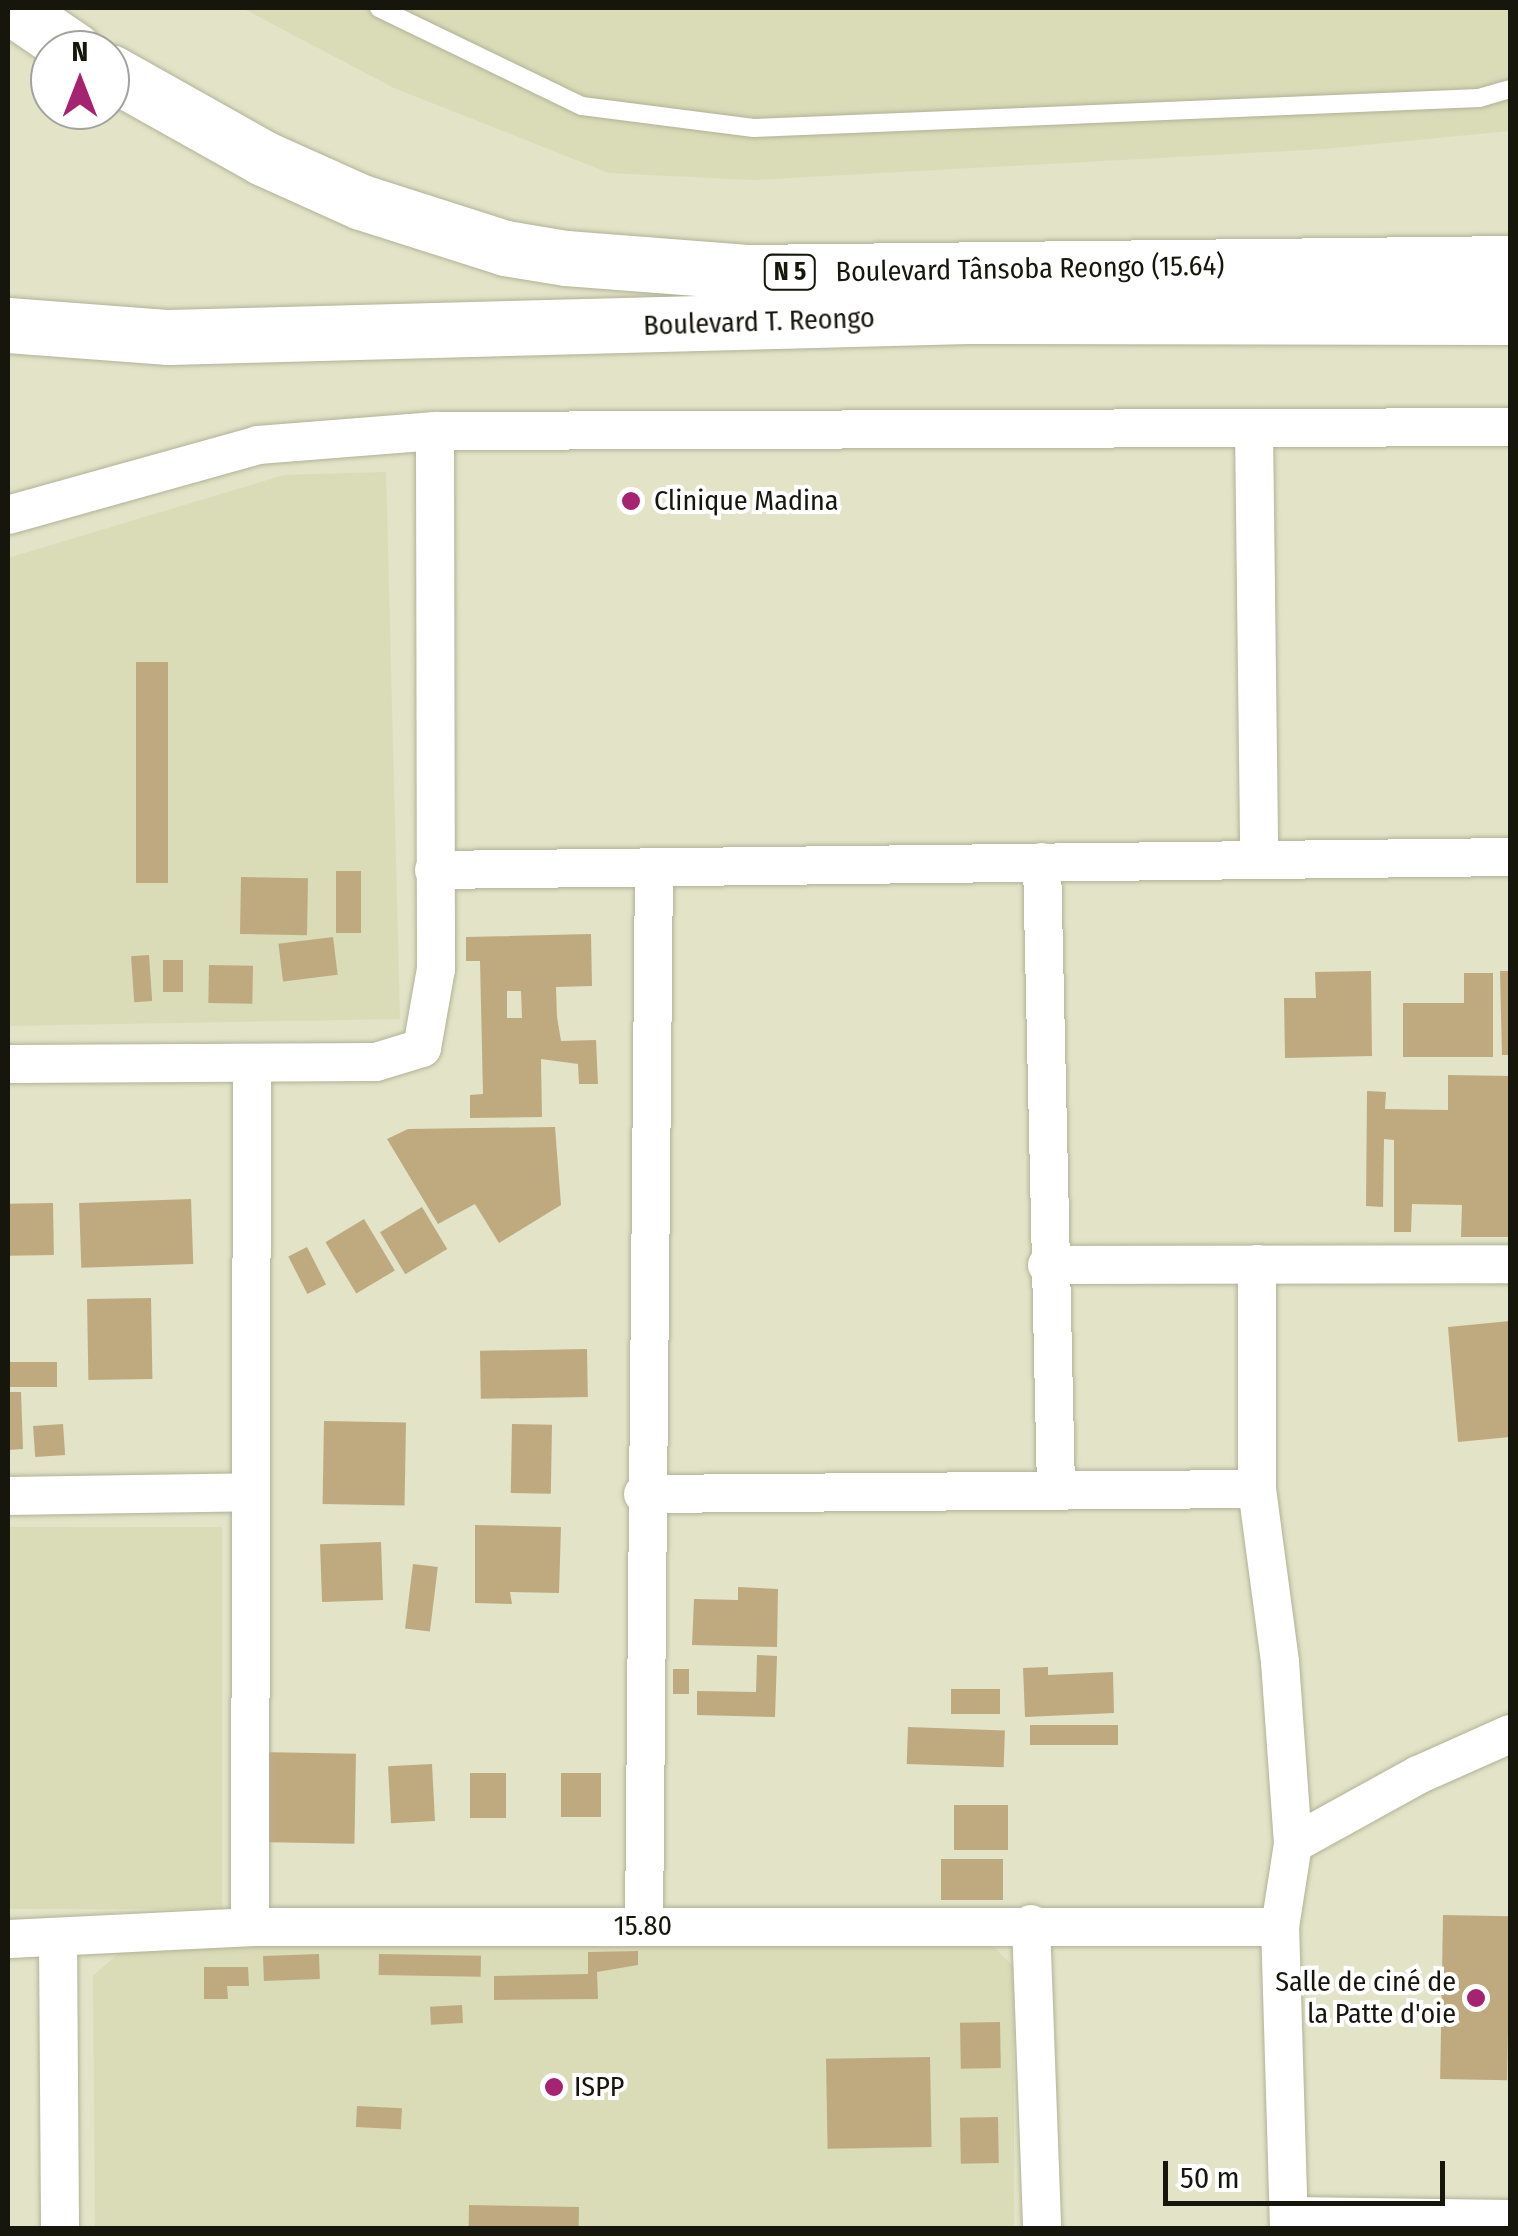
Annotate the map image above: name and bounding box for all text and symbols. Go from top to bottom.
north arrow [30,30,130,130]
text: N [72,35,88,68]
street label: Boulevard Tânsoba Reongo (15.64) [835,249,1225,289]
road number: N 5 [762,252,818,292]
street label: Boulevard T. Reongo [643,301,875,343]
place label: Clinique Madina [654,484,838,518]
marker: Clinique Madina [618,488,644,514]
street label: 15.80 [614,1909,672,1943]
place label: Salle de ciné de la Patte d'oie [1275,1965,1456,2031]
marker: Salle de ciné de la Patte d'oie [1465,1987,1487,2009]
place label: ISPP [574,2070,625,2104]
marker: ISPP [543,2076,565,2098]
scale bar [1168,2141,1450,2203]
text: 50 m [1180,2160,1240,2196]

